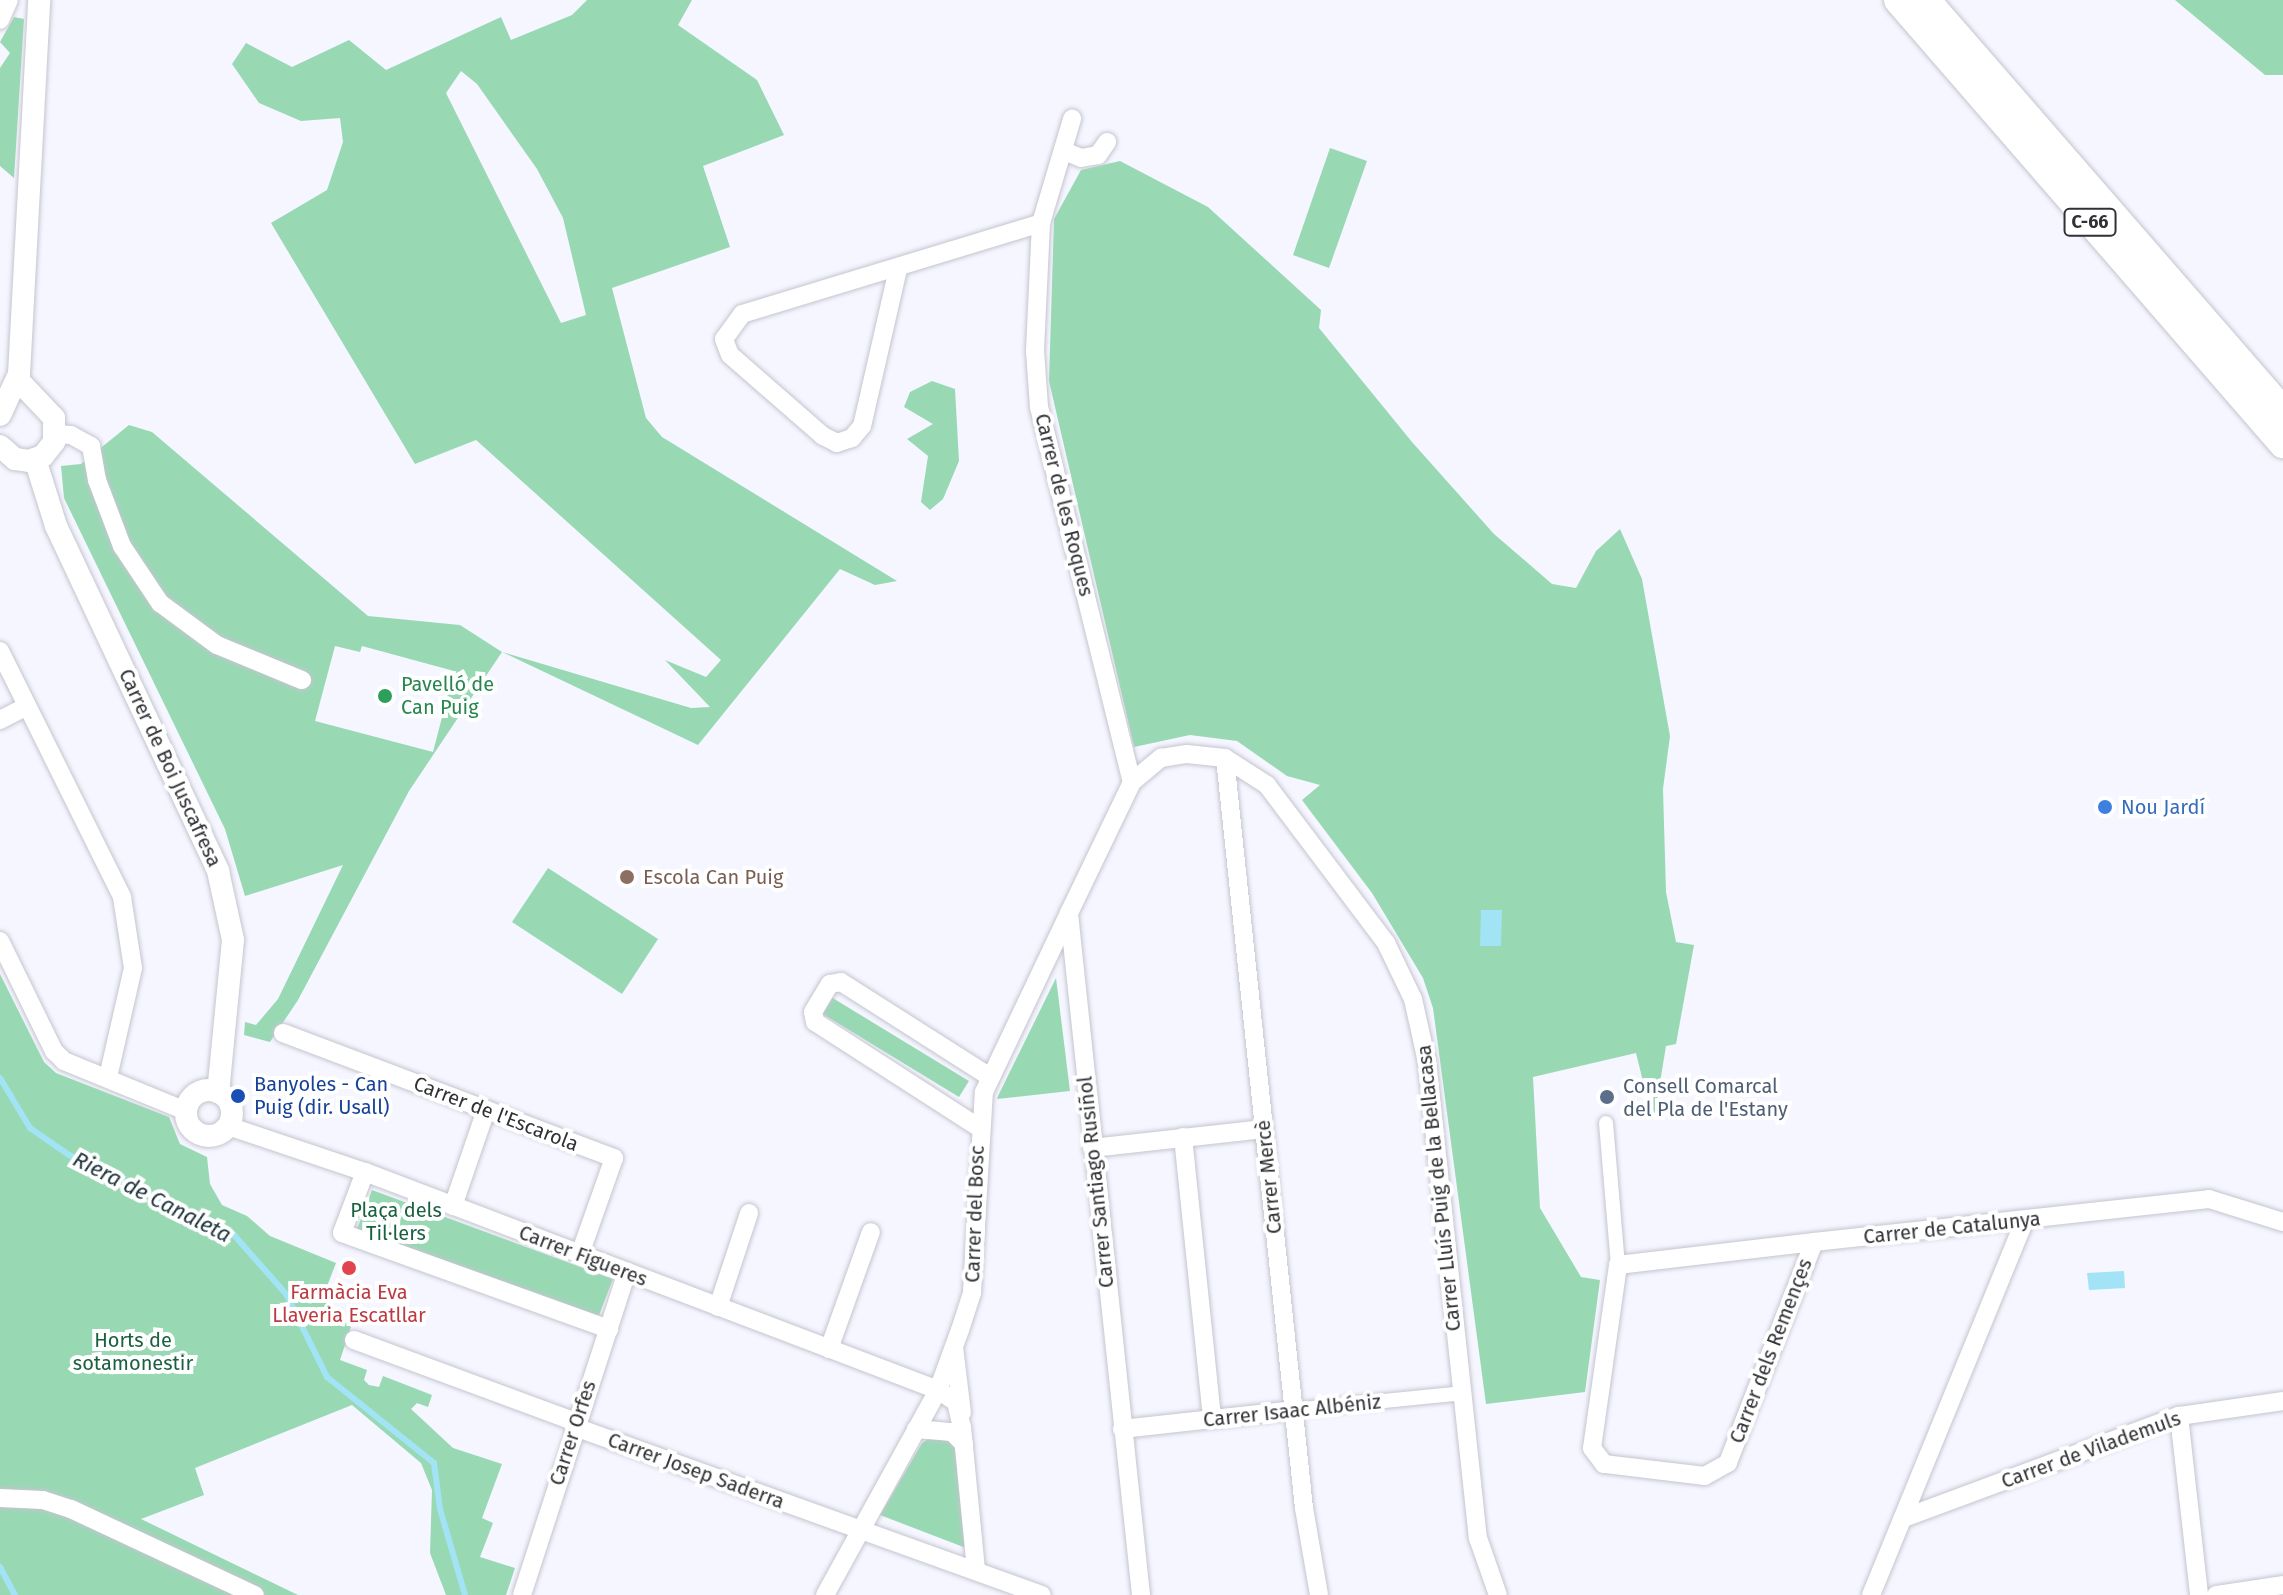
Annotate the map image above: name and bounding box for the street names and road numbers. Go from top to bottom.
road number: C-66 [2062,208,2118,236]
street label: Carrer de les Roques [1030,411,1098,599]
street label: Carrer de Boi Juscafresa [114,665,226,871]
street label: Carrer Lluís Puig de la Bellacasa [1412,1044,1466,1332]
street label: Carrer de l'Escarola [410,1072,582,1156]
street label: Carrer Santiago Rusiñol [1073,1075,1119,1289]
street label: Carrer Mercè [1251,1119,1287,1235]
street label: Carrer del Bosc [961,1145,989,1283]
street label: Carrer de Catalunya [1862,1207,2042,1249]
street label: Carrer Figueres [515,1221,651,1291]
street label: Carrer dels Remençes [1725,1255,1817,1447]
street label: Carrer Orfes [545,1377,601,1489]
street label: Carrer Isaac Albéniz [1202,1390,1382,1432]
street label: Carrer de Vilademuls [1998,1406,2184,1494]
street label: Carrer Josep Saderra [604,1428,788,1514]

